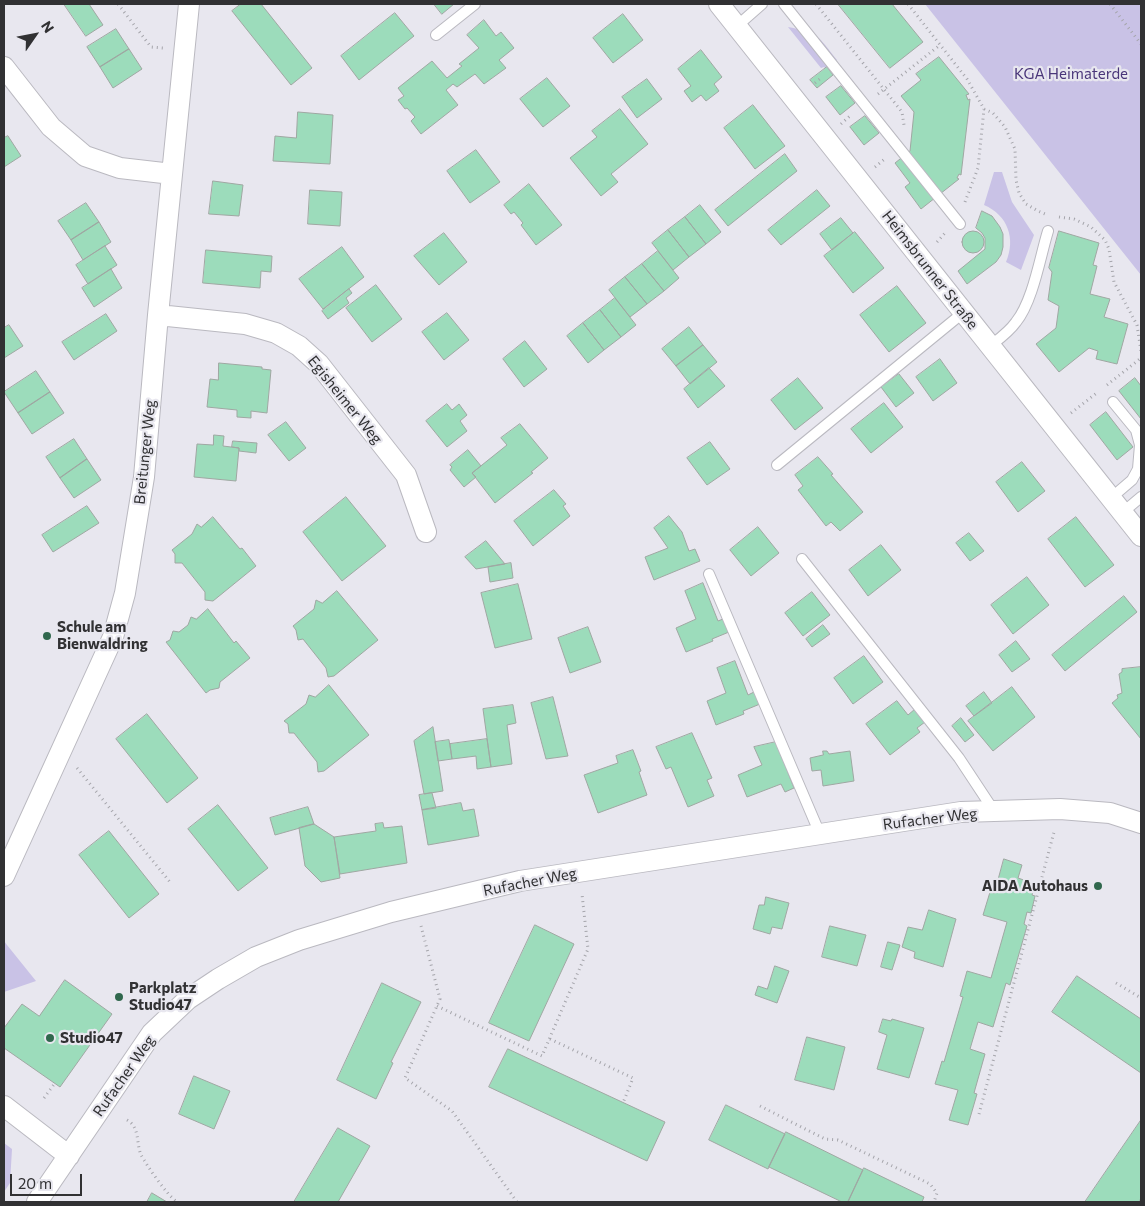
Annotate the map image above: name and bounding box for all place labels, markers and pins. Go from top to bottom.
place label: Schule am Bienwaldring [57,618,148,653]
marker: Schule am Bienwaldring [41,630,53,642]
place label: AIDA Autohaus [982,877,1088,895]
marker: AIDA Autohaus [1092,880,1104,892]
place label: Parkplatz Studio47 [129,979,196,1014]
marker: Parkplatz Studio47 [113,991,125,1003]
place label: Studio47 [60,1029,123,1047]
marker: Studio47 [44,1032,56,1044]

